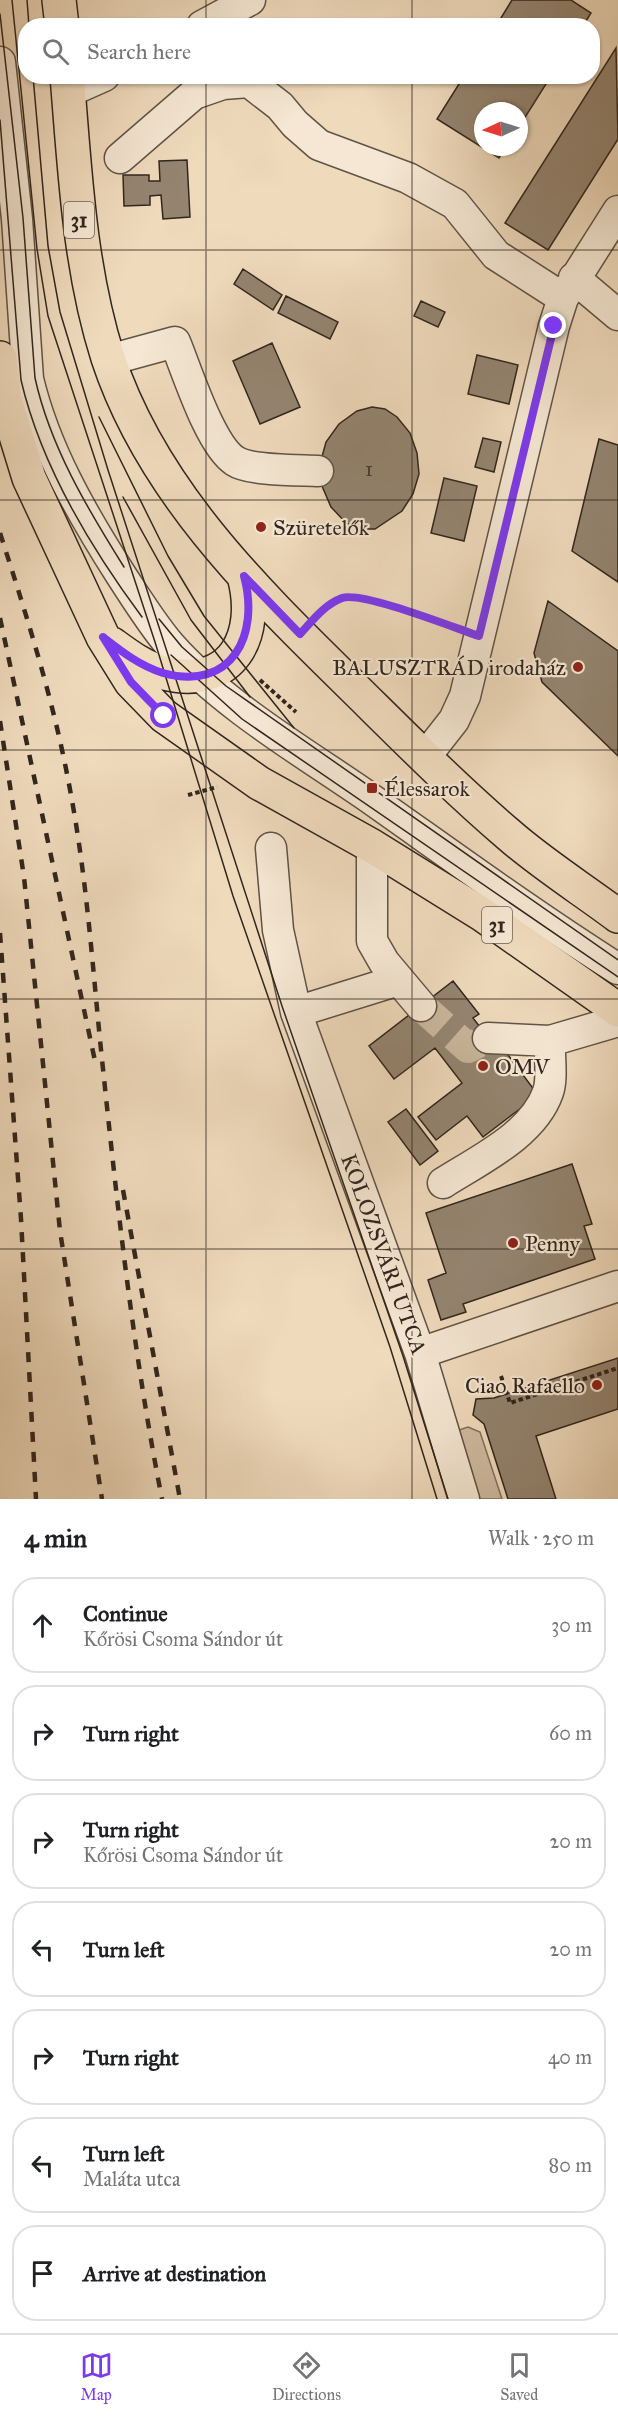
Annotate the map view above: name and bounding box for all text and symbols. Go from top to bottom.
search box [18,18,600,84]
icon: search [39,35,72,68]
text: Search here [87,38,191,65]
north arrow [474,102,528,156]
road number: 31 [64,202,94,238]
route end [540,312,566,338]
house number: 1 [365,457,373,481]
place label: Szüretelők [273,514,370,541]
marker: Szüretelők [254,520,268,534]
place label: BALUSZTRÁD irodaház [332,654,566,681]
marker: BALUSZTRÁD irodaház [571,660,585,674]
route start [150,702,176,728]
place label: Élessarok [384,775,470,802]
marker: Élessarok [365,781,379,795]
road number: 31 [482,907,512,943]
place label: OMV [495,1053,551,1080]
marker: OMV [476,1059,490,1073]
street label: KOLOZSVÁRI UTCA [335,1150,433,1358]
place label: Penny [525,1230,581,1257]
marker: Penny [506,1236,520,1250]
place label: Ciao Rafaello [465,1372,585,1399]
marker: Ciao Rafaello [590,1378,604,1392]
text: 4 min [24,1522,87,1554]
text: Walk · 250 m [488,1526,594,1550]
text: Continue [83,1600,168,1627]
icon: ahead [26,1609,59,1642]
text: 30 m [551,1613,592,1637]
text: Kőrösi Csoma Sándor út [83,1627,283,1651]
icon: right [26,1717,59,1750]
text: Turn right [83,1720,179,1747]
text: 60 m [549,1721,592,1745]
text: Turn right [83,1816,179,1843]
icon: right [26,1825,59,1858]
text: 20 m [549,1829,592,1853]
text: Kőrösi Csoma Sándor út [83,1843,283,1867]
icon: left [26,1933,59,1966]
text: Turn left [83,1936,165,1963]
text: 20 m [549,1937,592,1961]
icon: right [26,2041,59,2074]
text: Turn right [83,2044,179,2071]
text: 40 m [548,2045,592,2069]
text: Turn left [83,2140,165,2167]
icon: left [26,2149,59,2182]
text: 80 m [549,2153,592,2177]
text: Maláta utca [83,2167,180,2191]
icon: arrive [26,2257,59,2290]
text: Arrive at destination [83,2260,266,2287]
tab: Map [80,2349,113,2404]
tab: Directions [272,2349,341,2404]
tab: Saved [500,2349,538,2404]

